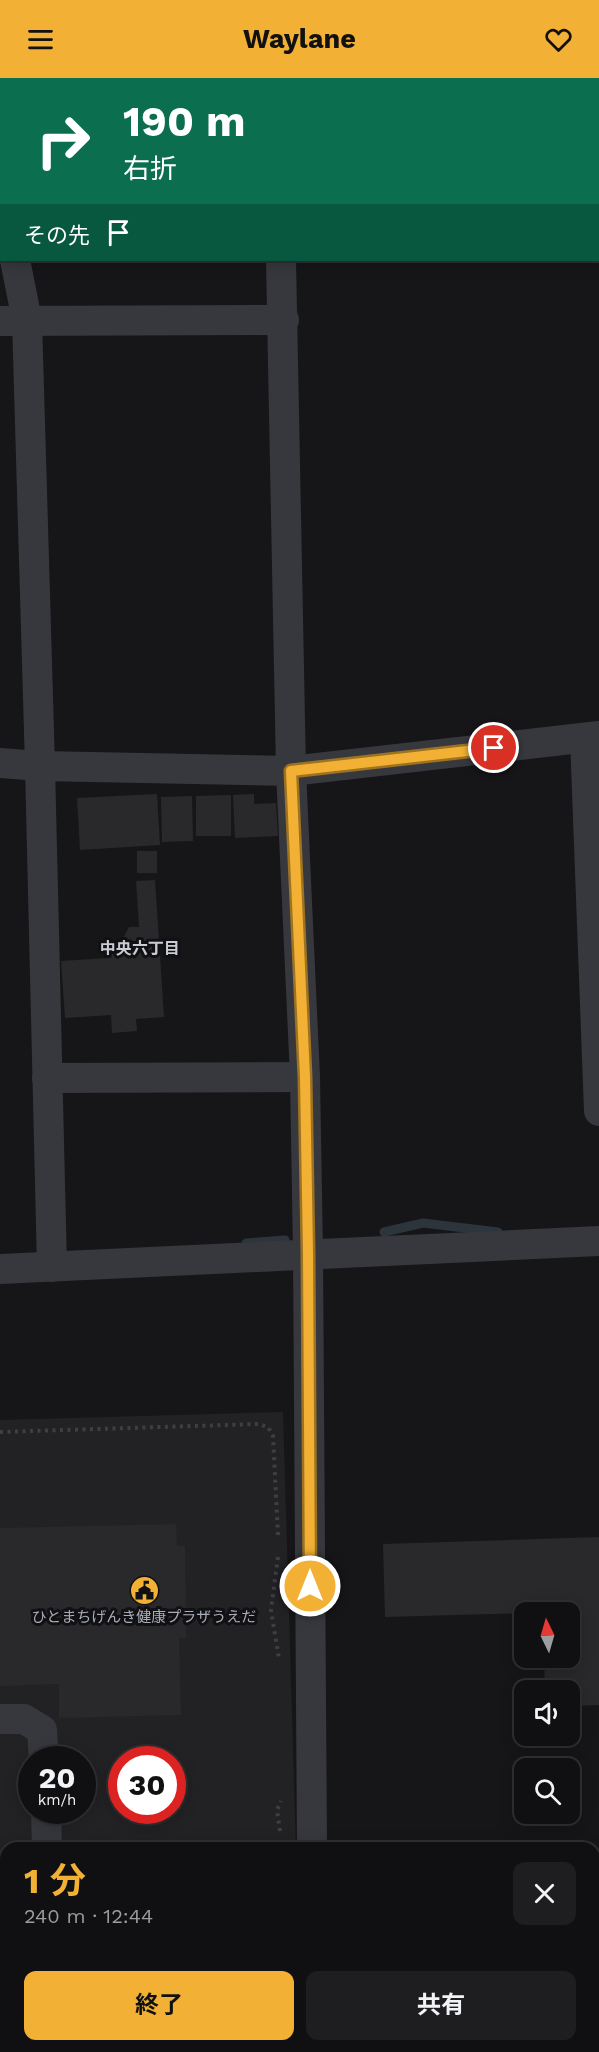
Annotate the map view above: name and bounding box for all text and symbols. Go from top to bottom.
icon: menu [24,23,57,56]
text: Waylane [243,23,356,55]
icon: heart [542,23,575,56]
text: 190 m [123,97,246,146]
icon: right [24,102,102,180]
text: 右折 [123,153,177,185]
icon: arrive [102,216,135,249]
text: その先 [24,223,90,248]
pin [468,722,519,773]
icon: arrive [477,731,510,764]
district label: 中央六丁目 [100,939,180,958]
position arrow [278,1554,342,1618]
public building icon: ひとまちげんき健康プラザうえだ [128,1574,160,1606]
north arrow [514,1602,580,1668]
map controls [514,1602,580,1824]
place label: ひとまちげんき健康プラザうえだ [32,1608,256,1626]
button: sound [514,1680,580,1746]
speed limit sign: 30 [108,1746,186,1824]
button: search [514,1758,580,1824]
text: 20 [38,1760,76,1795]
text: km/h [38,1791,76,1809]
text: 1 分 [24,1860,86,1902]
button: close [513,1862,576,1925]
text: 240 m · 12:44 [24,1904,153,1928]
button: 終了 [24,1971,294,2040]
button: 共有 [306,1971,576,2040]

